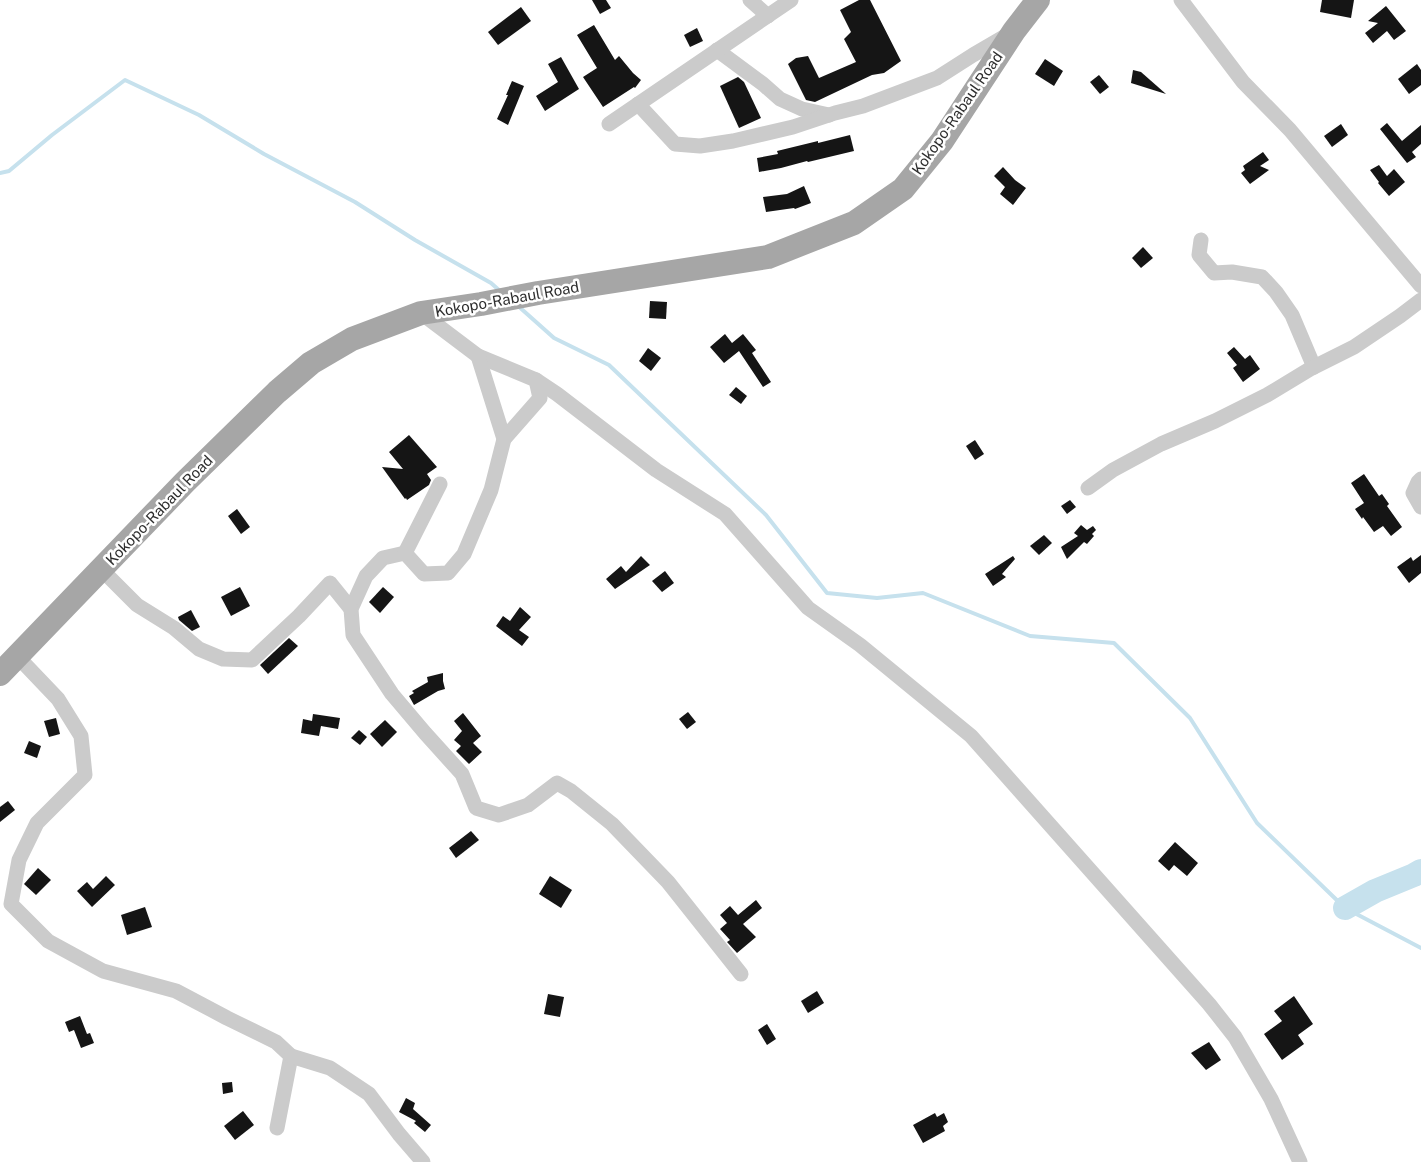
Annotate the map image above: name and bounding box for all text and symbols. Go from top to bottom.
street label: Kokopo-Rabaul Road [908,48,1006,178]
street label: Kokopo-Rabaul Road [434,278,580,320]
street label: Kokopo-Rabaul Road [102,452,216,568]

